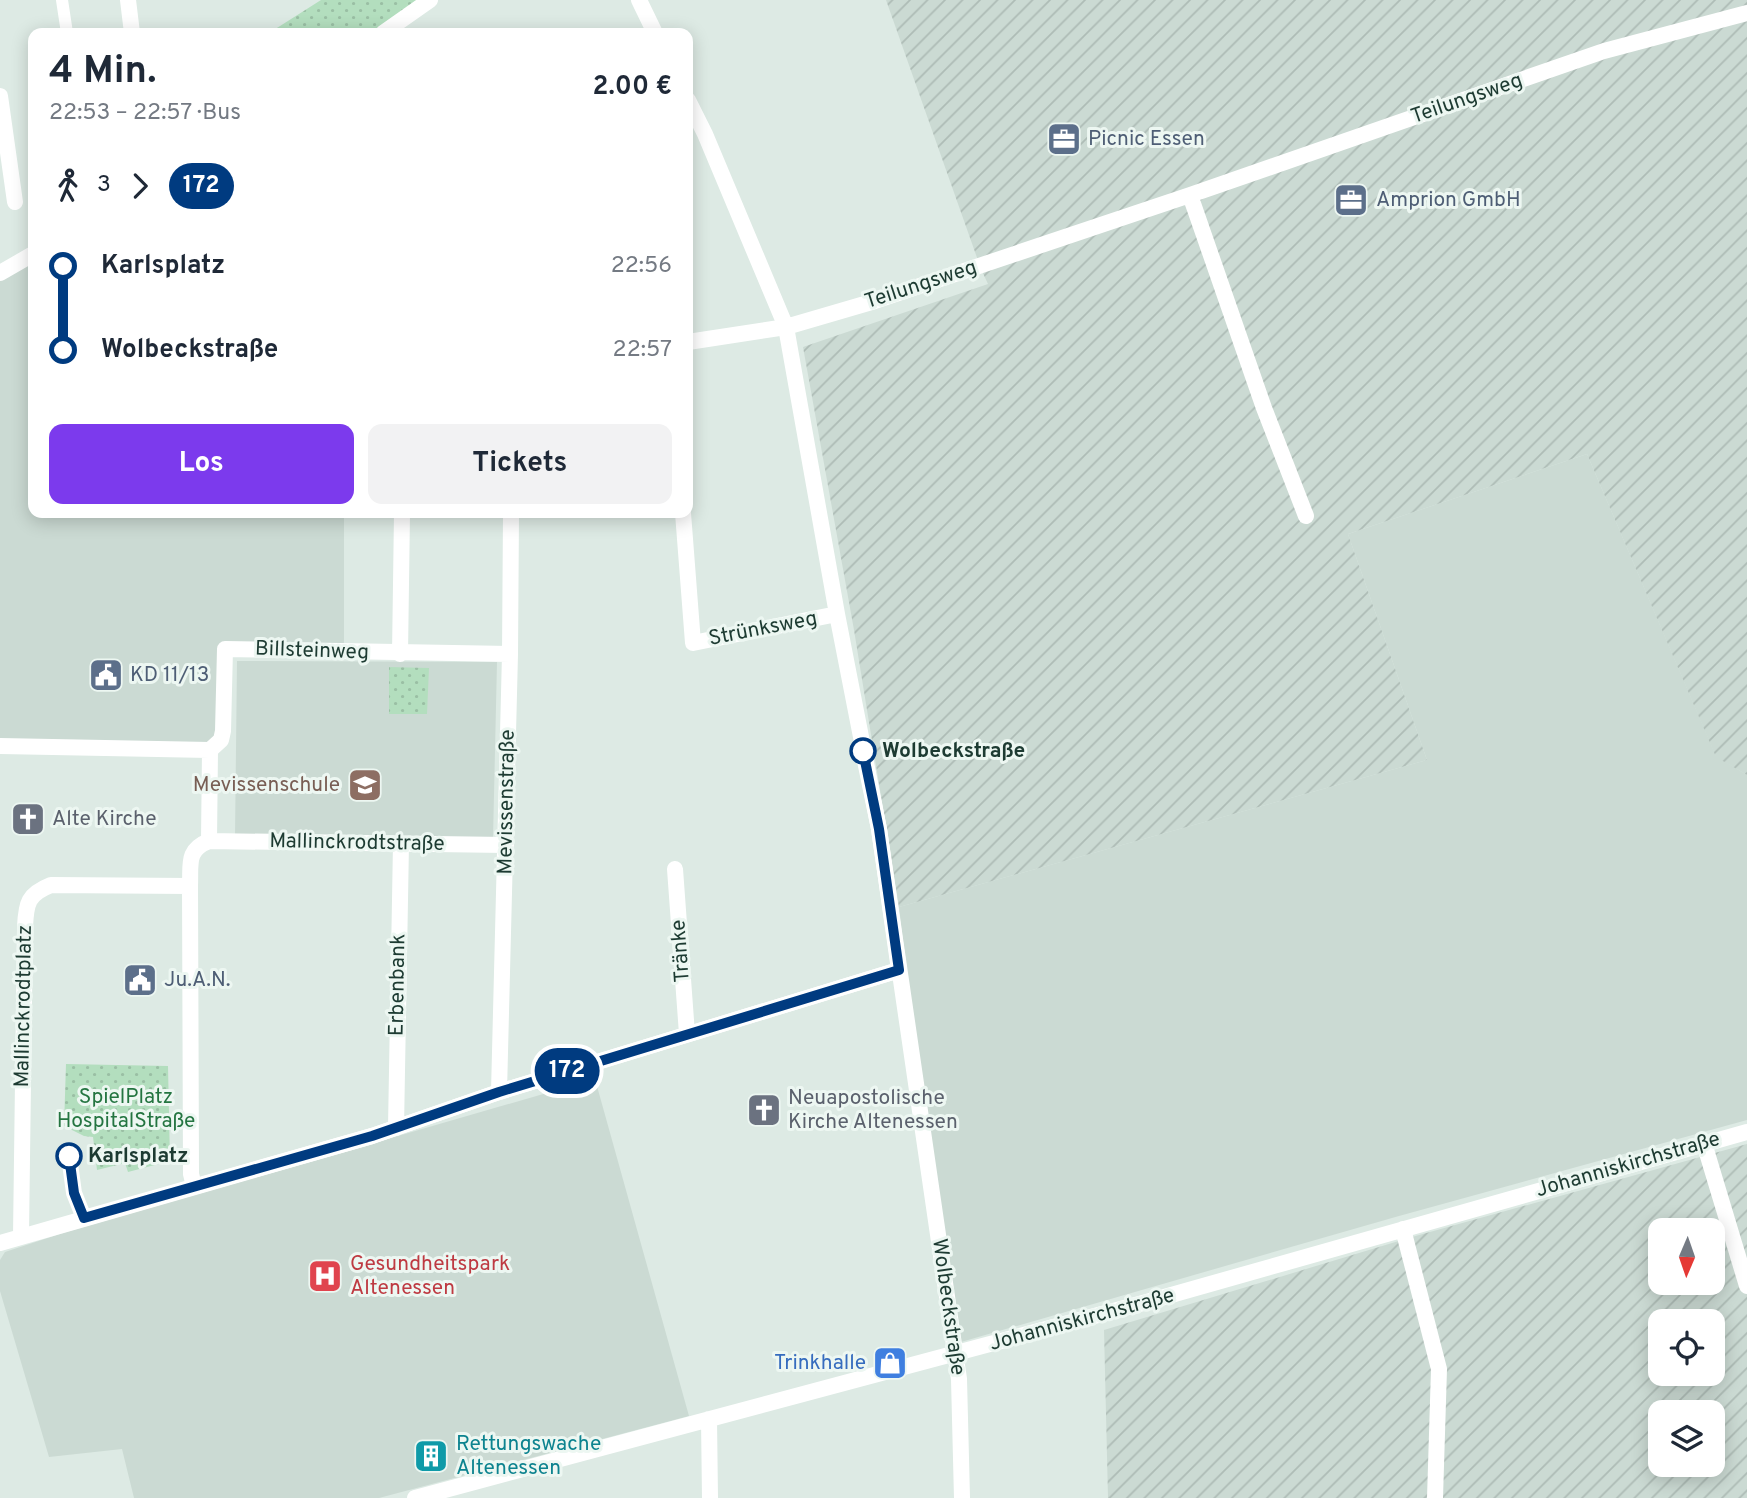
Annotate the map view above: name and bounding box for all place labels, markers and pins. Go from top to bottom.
office icon: Picnic Essen [1045,120,1083,158]
place label: Picnic Essen [1088,126,1205,153]
office icon: Amprion GmbH [1332,181,1370,219]
place label: Amprion GmbH [1376,187,1521,214]
public building icon: KD 11/13 [87,656,125,694]
place label: KD 11/13 [130,662,210,689]
marker: Wolbeckstraße [850,738,876,764]
place label: Wolbeckstraße [882,738,1025,765]
school or university icon: Mevissenschule [346,766,384,804]
place label: Mevissenschule [193,772,340,799]
church icon: Alte Kirche [9,800,47,838]
place label: Alte Kirche [52,806,157,833]
public building icon: Ju.A.N. [121,961,159,999]
place label: Ju.A.N. [164,967,230,994]
place label: Neuapostolische Kirche Altenessen [788,1085,958,1136]
church icon: Neuapostolische Kirche Altenessen [745,1091,783,1129]
marker: Karlsplatz [56,1143,82,1169]
place label: Karlsplatz [88,1143,188,1170]
place label: Gesundheitspark Altenessen [350,1251,510,1302]
hospital icon: Gesundheitspark Altenessen [306,1257,344,1295]
shop icon: Trinkhalle [871,1344,909,1382]
place label: Trinkhalle [774,1350,866,1377]
place label: Rettungswache Altenessen [456,1431,601,1482]
building icon: Rettungswache Altenessen [412,1437,450,1475]

